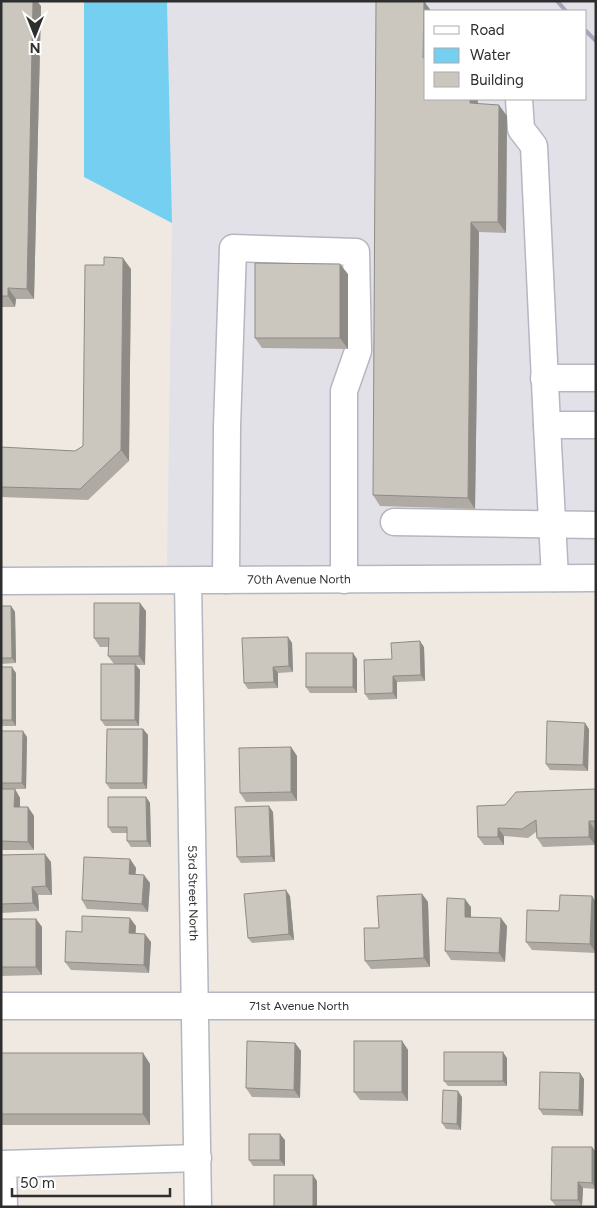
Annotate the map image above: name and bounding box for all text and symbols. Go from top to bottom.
north arrow [10,10,60,60]
legend [424,10,587,100]
text: Road [470,21,505,39]
text: N [30,39,40,56]
text: Water [470,46,510,64]
text: Building [470,71,524,89]
street label: 70th Avenue North [247,572,351,587]
street label: 53rd Street North [185,845,201,941]
street label: 71st Avenue North [249,999,349,1013]
scale bar [12,1166,170,1198]
text: 50 m [20,1174,55,1192]

